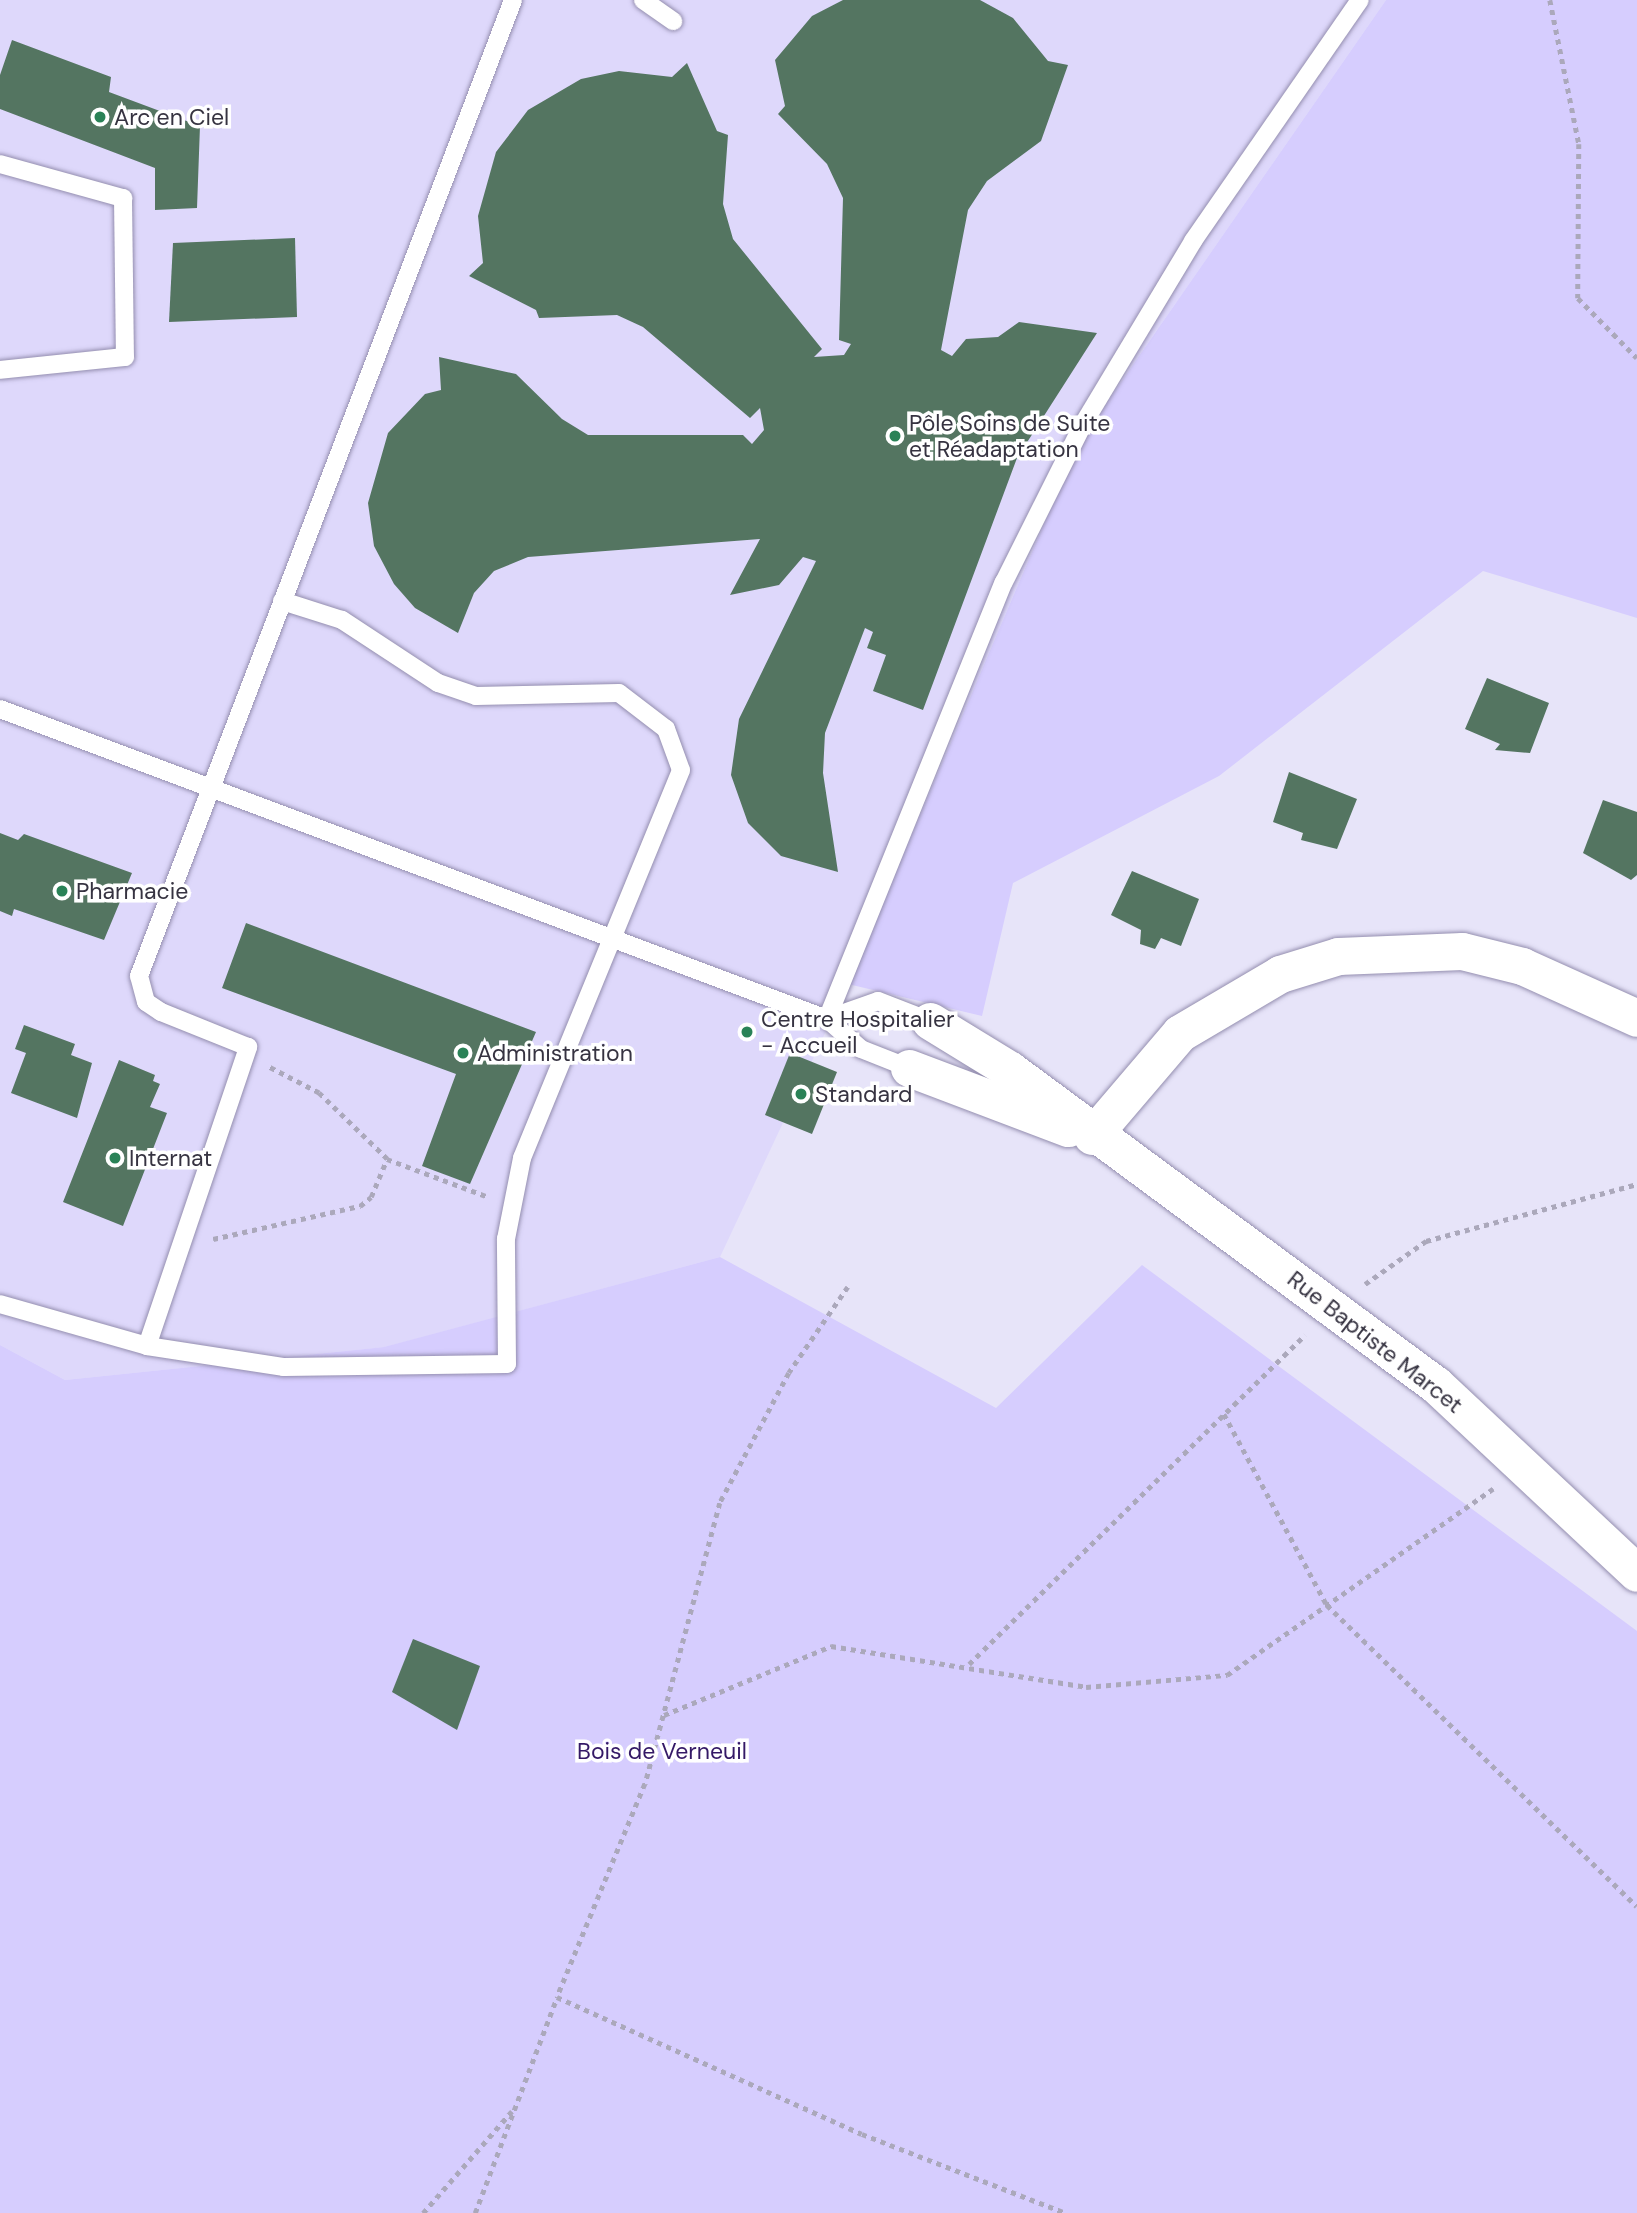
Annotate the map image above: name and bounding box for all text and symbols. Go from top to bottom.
place label: Arc en Ciel [114,103,229,131]
marker: Arc en Ciel [92,109,108,125]
place label: Pôle Soins de Suite et Réadaptation [909,409,1110,463]
marker: Pôle Soins de Suite et Réadaptation [887,428,903,444]
place label: Pharmacie [76,877,188,905]
marker: Pharmacie [54,883,70,899]
place label: Centre Hospitalier - Accueil [761,1005,955,1059]
marker: Centre Hospitalier - Accueil [739,1024,755,1040]
place label: Administration [477,1039,633,1067]
marker: Administration [455,1045,471,1061]
place label: Standard [815,1080,912,1108]
marker: Standard [793,1086,809,1102]
place label: Internat [129,1144,212,1172]
marker: Internat [107,1150,123,1166]
street label: Rue Baptiste Marcet [1282,1265,1468,1419]
park label: Bois de Verneuil [577,1737,747,1765]

